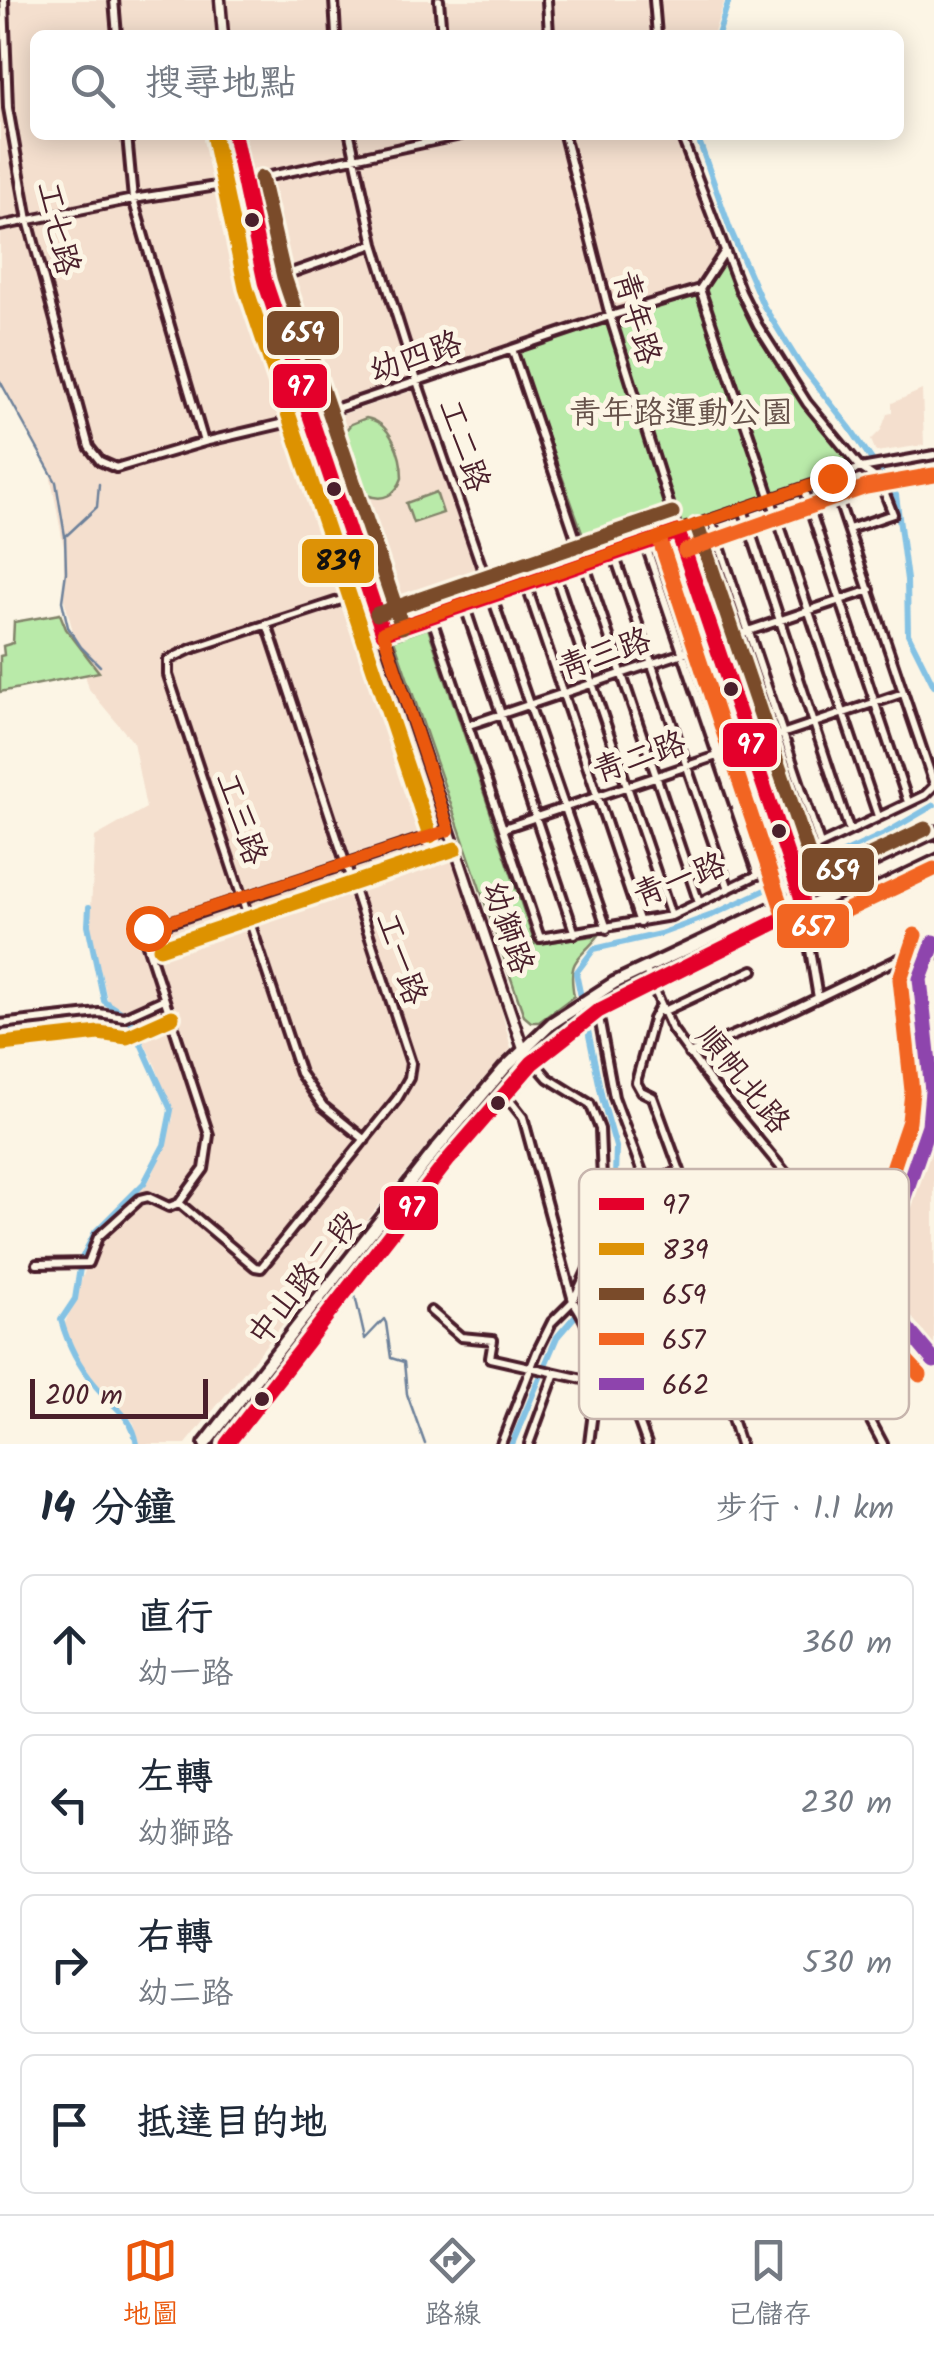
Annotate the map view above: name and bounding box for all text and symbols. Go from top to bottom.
search box [30,30,904,140]
text: 搜尋地點 [145,55,297,115]
icon: search [65,58,120,113]
street label: 工七路 [21,176,92,281]
unlabelled marker [242,210,262,230]
street label: 青年路 [598,265,673,371]
line badge: 659 [265,309,341,357]
text: 659 [281,312,325,357]
street label: 幼四路 [362,319,470,398]
line badge: 97 [271,362,329,410]
text: 97 [286,366,314,411]
park label: 青年路運動公園 [569,389,793,440]
street label: 工二路 [423,392,502,500]
route end [810,456,856,502]
unlabelled marker [324,479,344,499]
line badge: 839 [300,537,376,585]
text: 839 [315,540,361,585]
street label: 青三路 [551,616,659,695]
unlabelled marker [721,679,741,699]
street label: 青二路 [586,719,694,798]
line badge: 97 [721,721,779,769]
text: 97 [736,724,764,769]
street label: 工三路 [200,765,279,873]
unlabelled marker [769,821,789,841]
street label: 青一路 [626,840,734,922]
line badge: 659 [800,846,876,894]
text: 659 [816,850,860,895]
street label: 幼獅路 [467,874,546,982]
line badge: 657 [775,902,851,950]
street label: 工一路 [360,905,439,1013]
route start [126,906,172,952]
text: 657 [792,906,835,951]
street label: 順帆北路 [682,1015,802,1146]
unlabelled marker [488,1093,508,1113]
legend [579,1169,909,1419]
line badge: 97 [382,1184,440,1232]
text: 97 [662,1184,690,1229]
text: 97 [397,1187,425,1232]
street label: 中山路二段 [236,1201,374,1358]
text: 839 [662,1229,709,1274]
text: 659 [662,1274,707,1319]
text: 657 [662,1319,707,1364]
text: 662 [662,1364,709,1409]
scale bar [30,1374,208,1418]
text: 200 m [45,1374,123,1419]
unlabelled marker [252,1389,272,1409]
text: 14 分鐘 [40,1476,176,1543]
text: 步行 · 1.1 km [716,1484,894,1535]
text: 直行 [137,1589,213,1649]
icon: ahead [42,1617,97,1672]
text: 360 m [802,1619,892,1670]
text: 幼一路 [137,1649,233,1700]
text: 左轉 [137,1749,213,1809]
icon: left [42,1777,97,1832]
text: 230 m [801,1779,892,1830]
text: 幼獅路 [137,1809,233,1860]
text: 右轉 [137,1909,213,1969]
icon: right [42,1937,97,1992]
text: 530 m [802,1939,892,1990]
text: 幼二路 [137,1969,233,2020]
text: 抵達目的地 [137,2094,327,2154]
icon: arrive [42,2097,97,2152]
tab: 地圖 [123,2233,179,2338]
tab: 路線 [425,2233,481,2338]
tab: 已儲存 [727,2233,811,2338]

